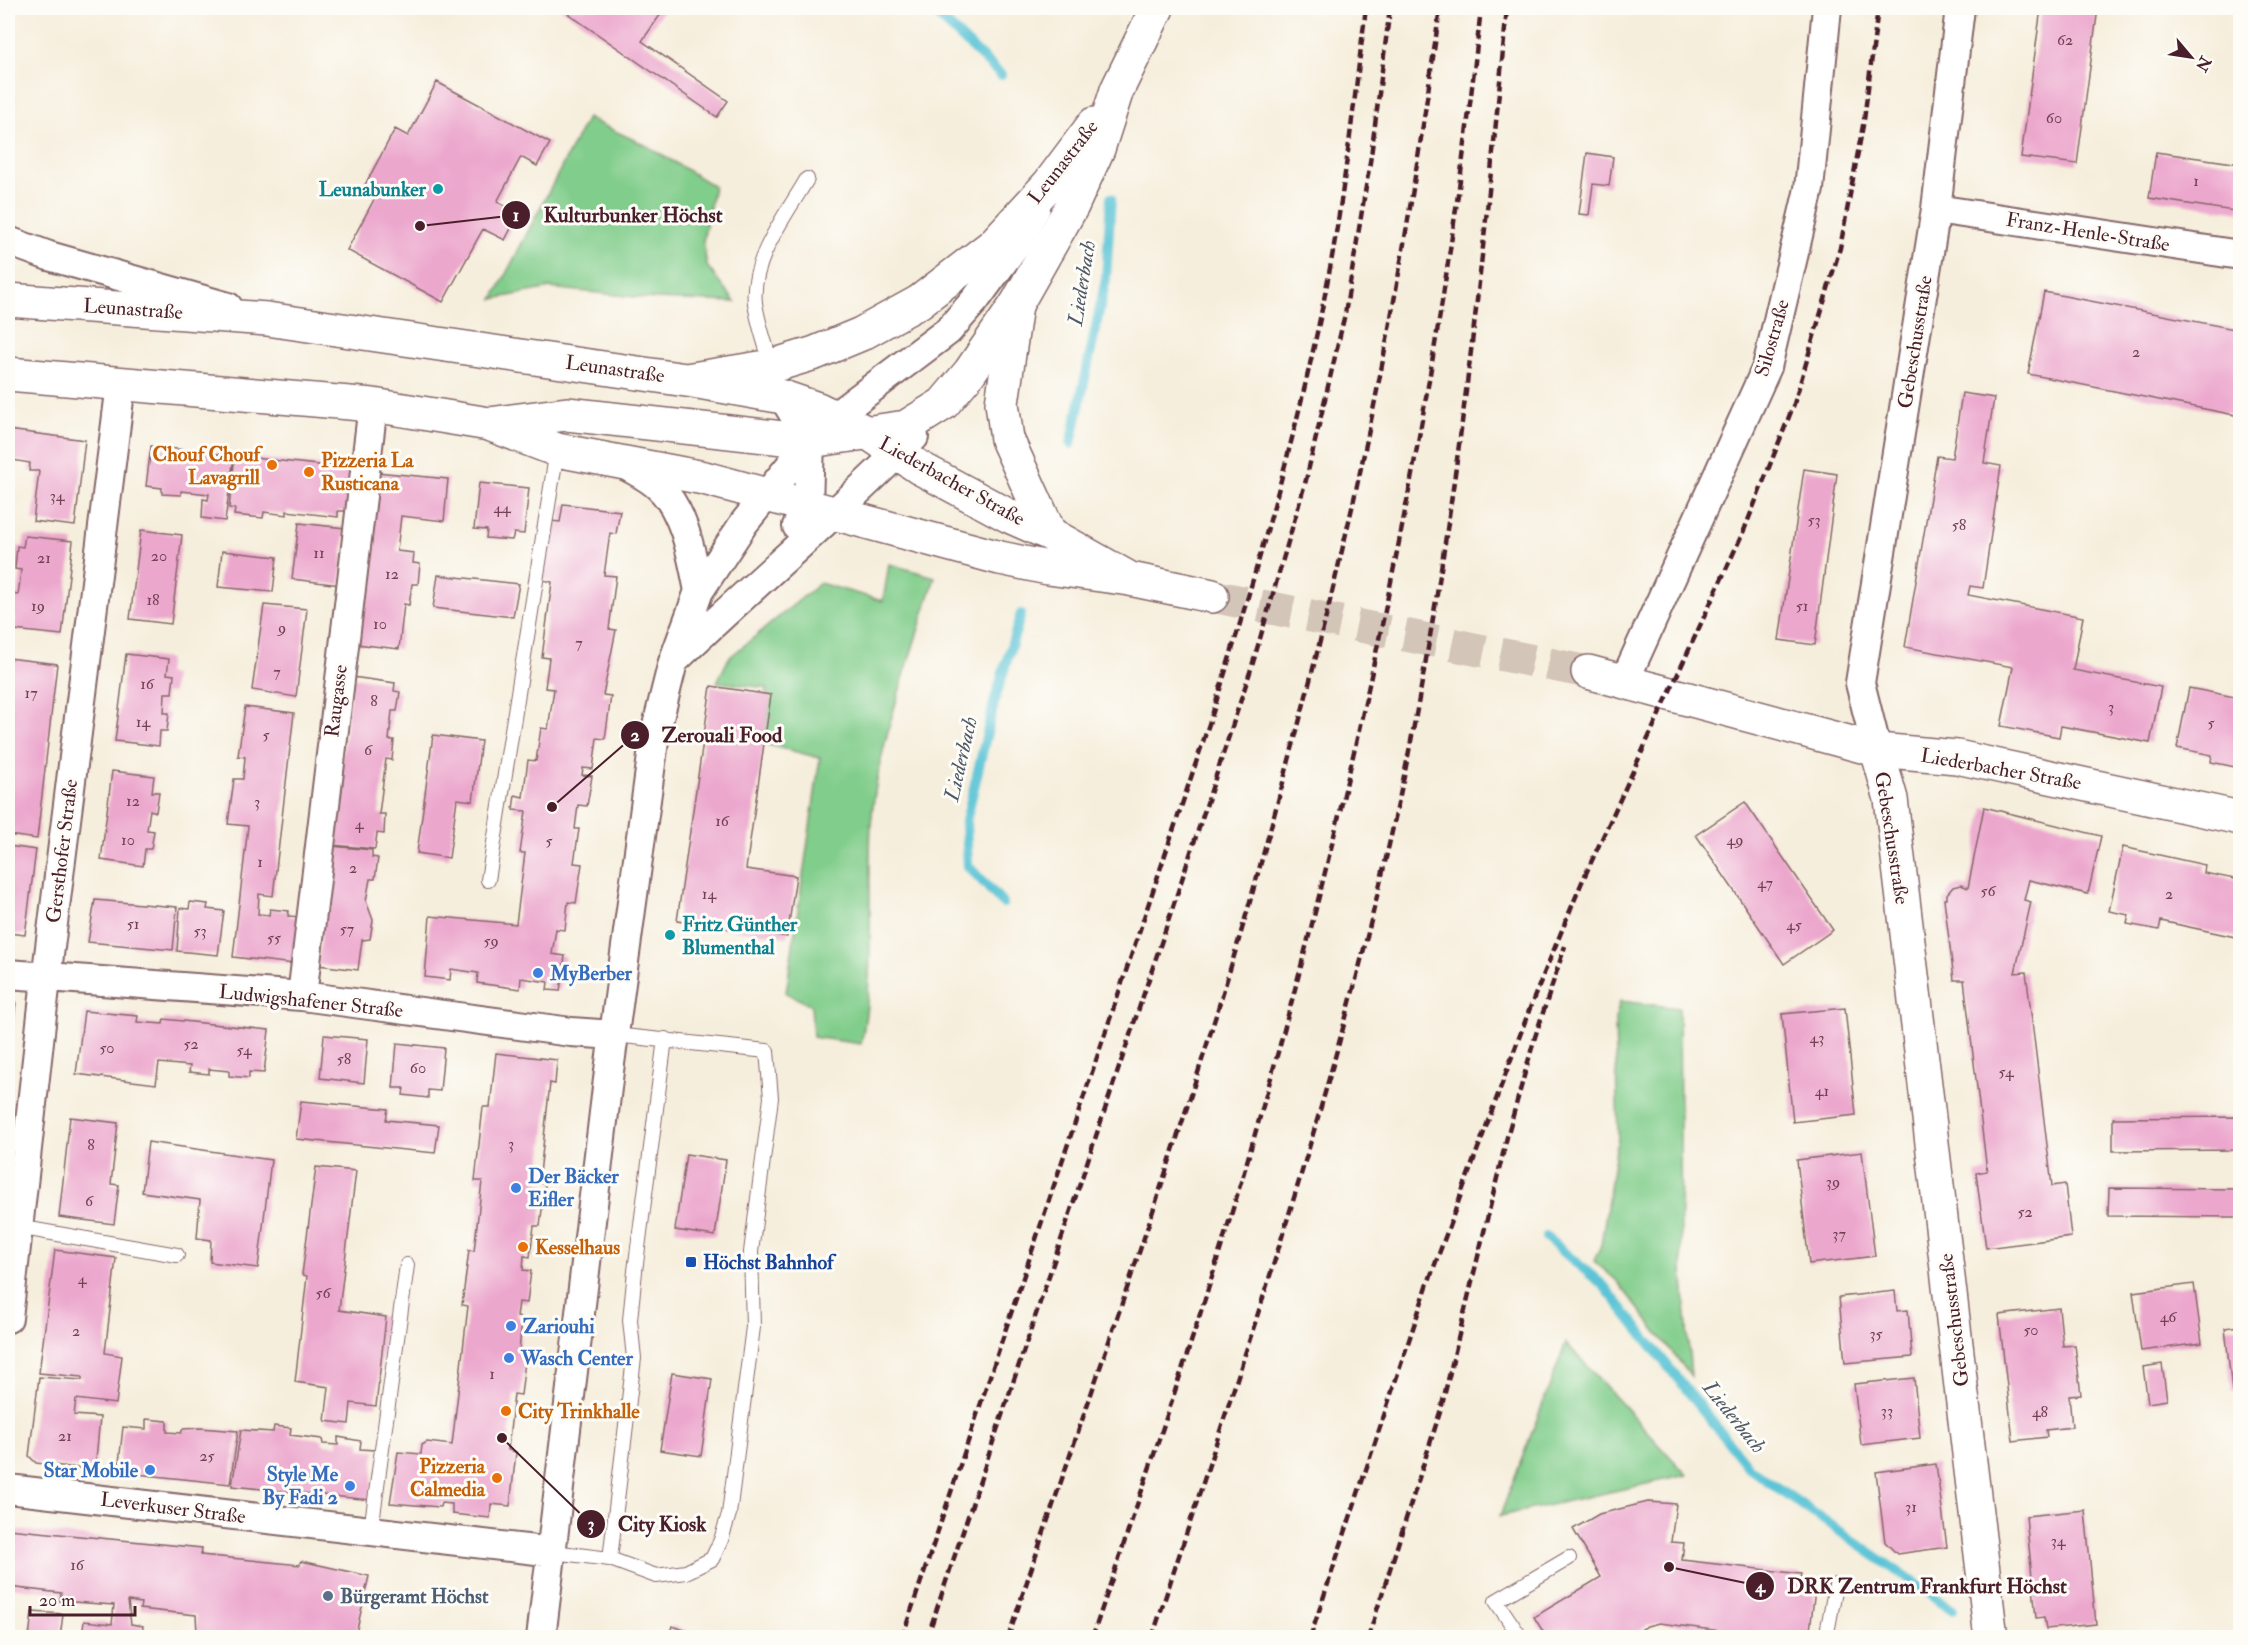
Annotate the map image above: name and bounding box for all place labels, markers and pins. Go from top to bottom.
place label: Leunabunker [319,177,427,202]
marker: Leunabunker [431,182,445,196]
callout: Kulturbunker Höchst [501,195,734,234]
place label: Chouf Chouf Lavagrill [153,442,264,491]
place label: Pizzeria La Rusticana [321,448,414,496]
marker: Chouf Chouf Lavagrill [265,458,279,472]
marker: Pizzeria La Rusticana [302,465,316,479]
callout: Zerouali Food [620,716,794,755]
place label: Fritz Günther Blumenthal [682,912,798,960]
marker: Fritz Günther Blumenthal [663,928,677,942]
place label: MyBerber [549,961,633,987]
marker: MyBerber [531,966,545,980]
place label: Der Bäcker Eifler [528,1164,619,1212]
marker: Der Bäcker Eifler [509,1181,523,1195]
place label: Kesselhaus [535,1235,620,1260]
marker: Kesselhaus [516,1240,530,1254]
place label: Höchst Bahnhof [703,1250,837,1275]
marker: Höchst Bahnhof [684,1255,698,1269]
place label: Zariouhi [523,1314,595,1339]
marker: Zariouhi [504,1319,518,1333]
place label: Wasch Center [520,1346,633,1371]
marker: Wasch Center [502,1351,516,1365]
place label: City Trinkhalle [518,1399,640,1425]
marker: City Trinkhalle [499,1404,513,1418]
place label: Pizzeria Calmedia [410,1454,486,1502]
place label: Star Mobile [43,1458,139,1483]
place label: Style Me By Fadi 2 [262,1462,339,1511]
marker: Star Mobile [143,1463,157,1477]
marker: Pizzeria Calmedia [490,1471,504,1485]
marker: Style Me By Fadi 2 [343,1479,357,1493]
callout: City Kiosk [576,1504,718,1543]
callout: DRK Zentrum Frankfurt Höchst [1745,1566,2079,1605]
place label: Bürgeramt Höchst [340,1584,489,1610]
marker: Bürgeramt Höchst [321,1589,335,1603]

